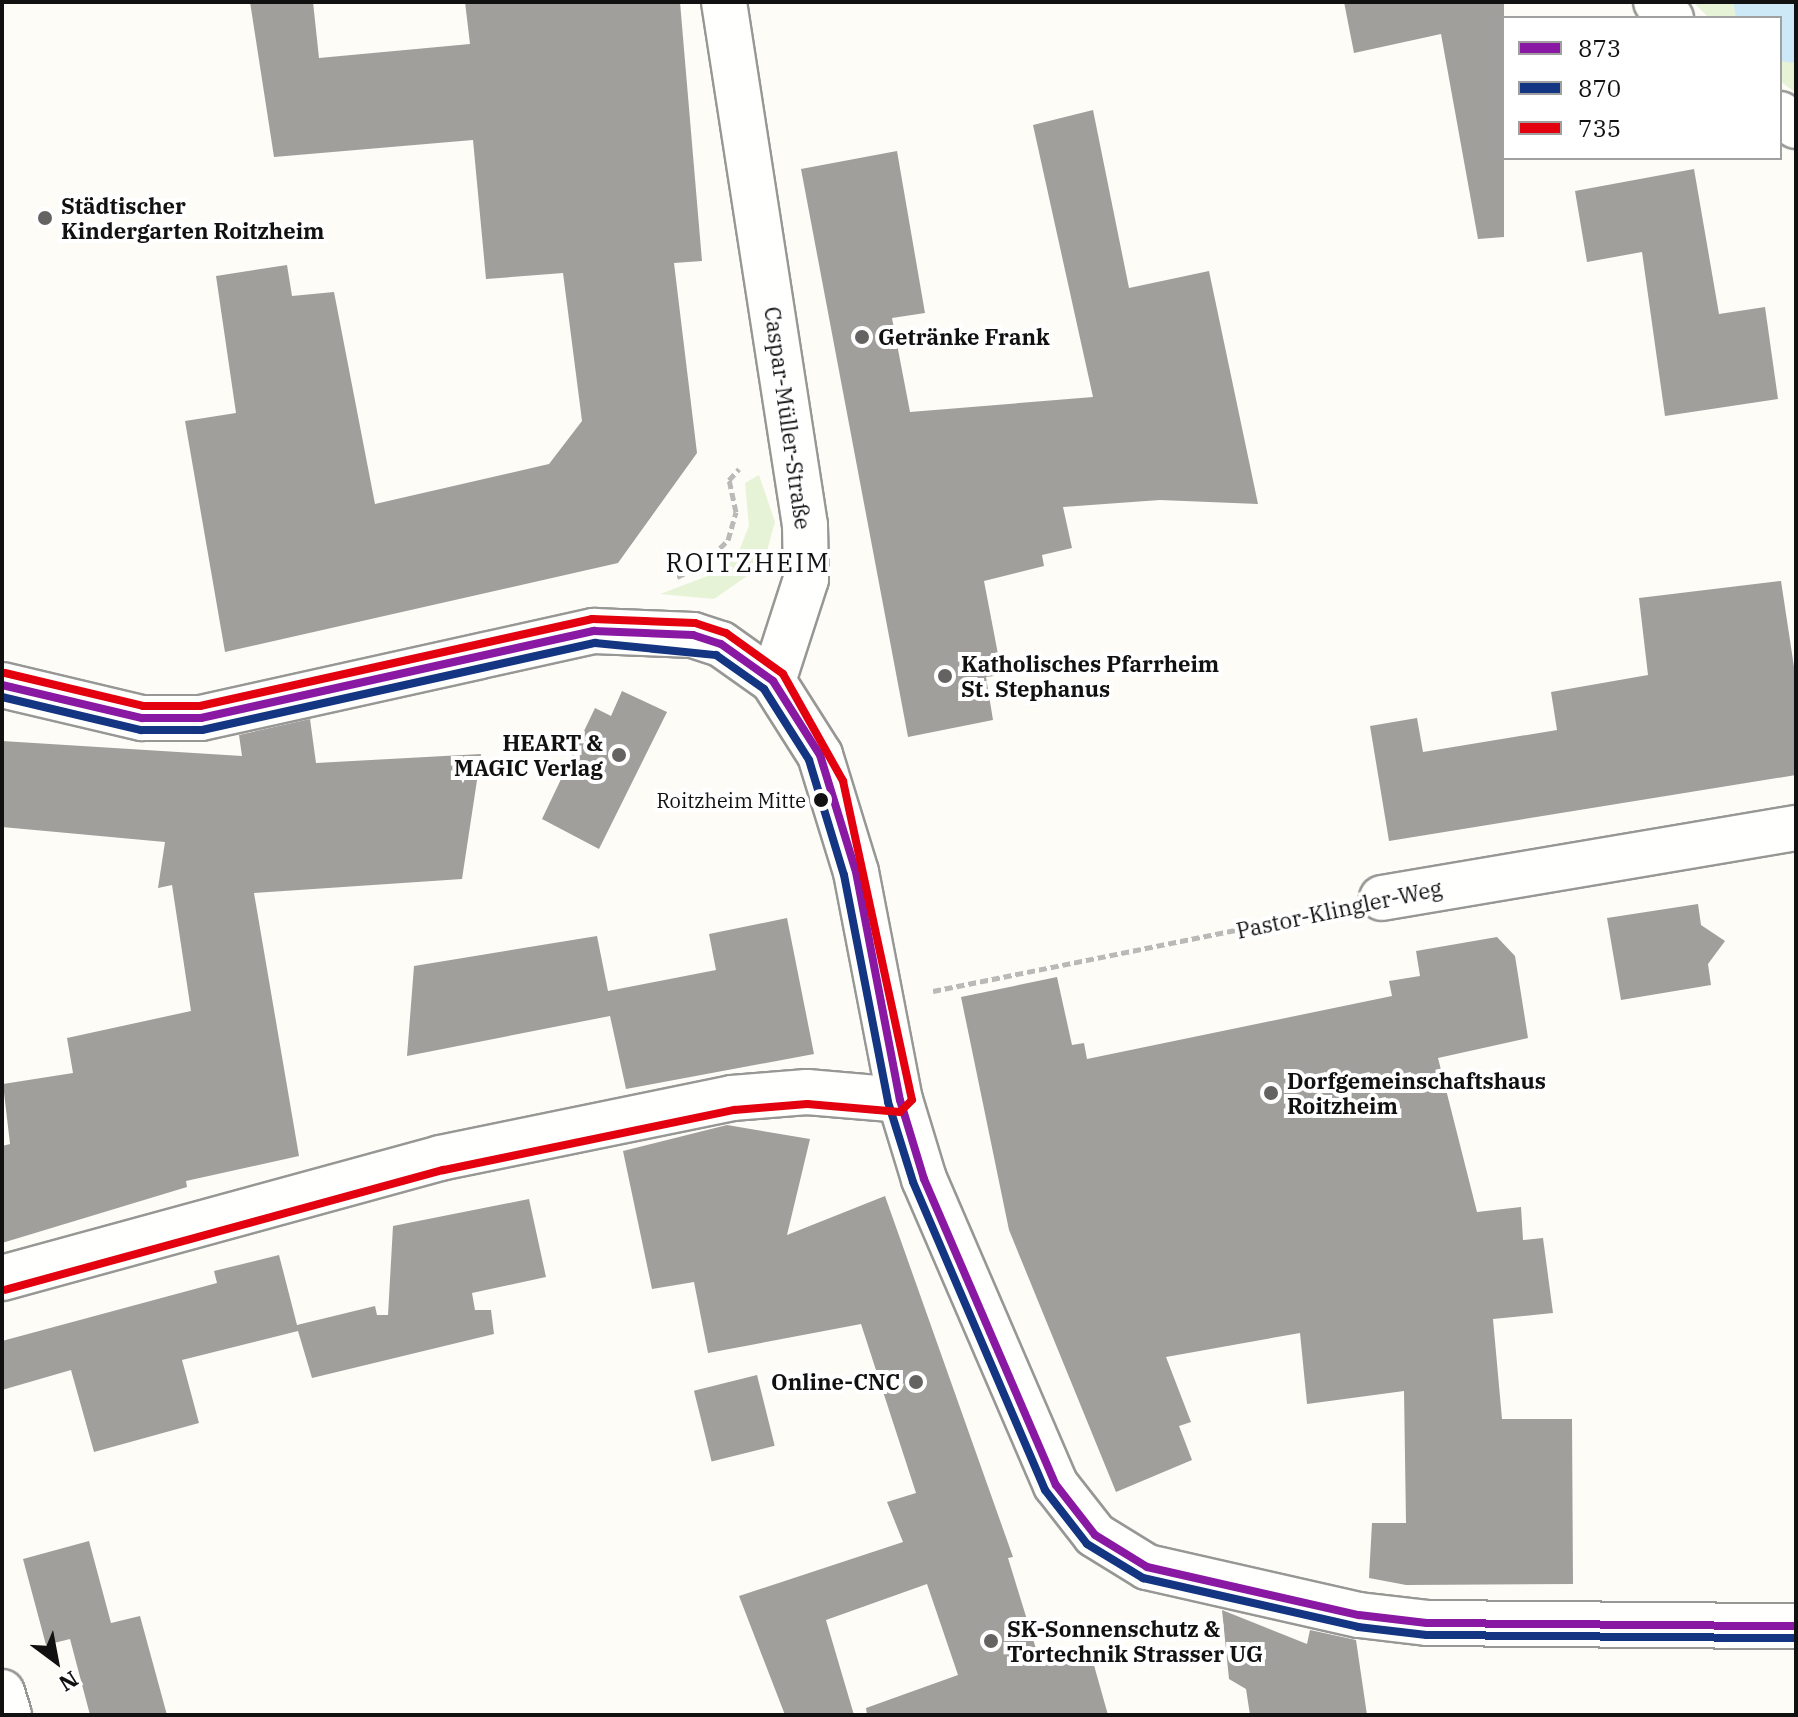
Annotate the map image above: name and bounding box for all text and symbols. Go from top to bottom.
legend [1502,16,1782,160]
text: 873 [1578,32,1621,64]
text: 870 [1578,72,1621,104]
text: 735 [1578,112,1621,144]
place label: Städtischer Kindergarten Roitzheim [61,192,324,244]
marker: Städtischer Kindergarten Roitzheim [36,209,54,227]
street label: Caspar-Müller-Straße [759,305,817,531]
place label: Getränke Frank [878,324,1050,350]
marker: Getränke Frank [853,328,871,346]
district label: ROITZHEIM [665,547,831,579]
place label: Katholisches Pfarrheim St. Stephanus [961,650,1219,702]
marker: Katholisches Pfarrheim St. Stephanus [936,667,954,685]
place label: HEART & MAGIC Verlag [454,729,603,780]
marker: HEART & MAGIC Verlag [610,746,628,764]
place label: Roitzheim Mitte [656,788,806,812]
marker: Roitzheim Mitte [813,792,829,808]
street label: Pastor-Klingler-Weg [1234,874,1444,944]
place label: Dorfgemeinschaftshaus Roitzheim [1287,1067,1546,1118]
marker: Dorfgemeinschaftshaus Roitzheim [1262,1084,1280,1102]
place label: Online-CNC [771,1369,900,1395]
marker: Online-CNC [907,1373,925,1391]
place label: SK-Sonnenschutz & Tortechnik Strasser UG [1007,1615,1263,1666]
north arrow [16,1621,96,1701]
marker: SK-Sonnenschutz & Tortechnik Strasser UG [982,1632,1000,1650]
text: N [54,1665,84,1699]

